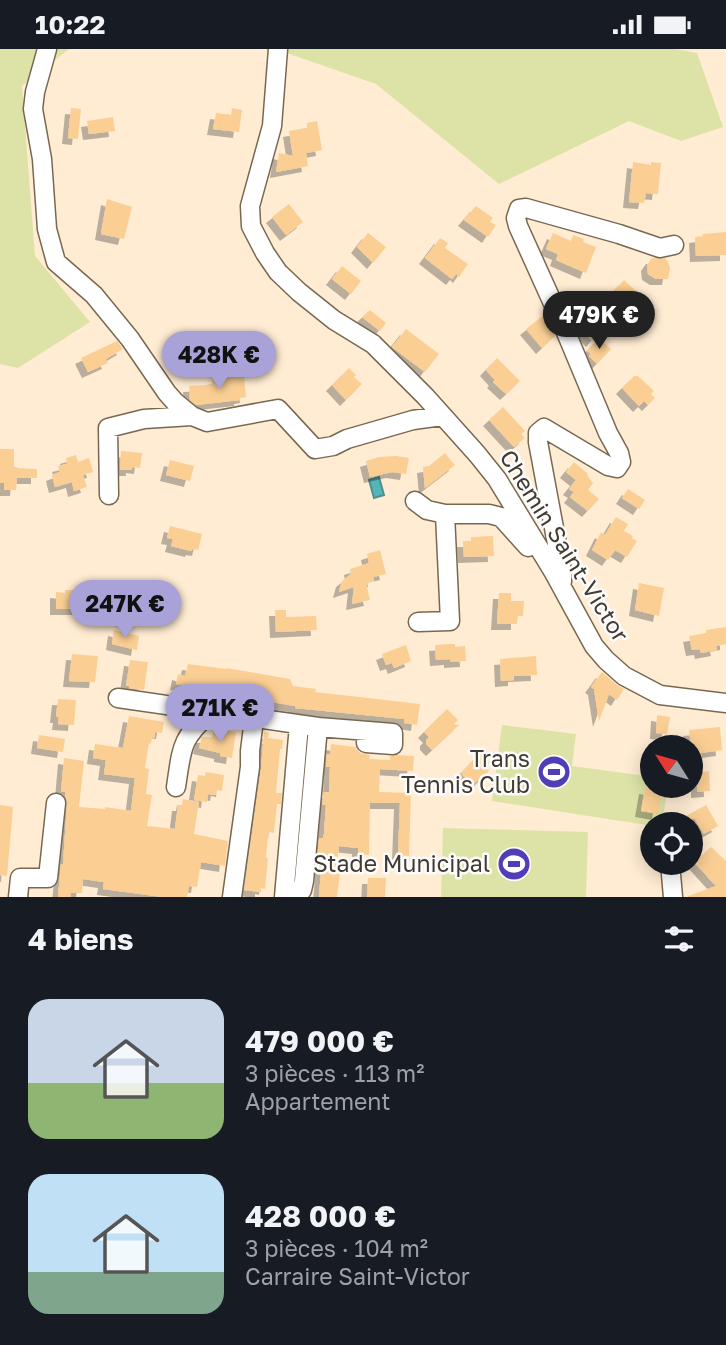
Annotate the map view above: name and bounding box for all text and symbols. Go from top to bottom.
text: 10:22 [35,9,105,40]
pin: 479K € [542,292,656,351]
text: 479K € [559,300,639,328]
pin: 428K € [162,331,276,391]
text: 428K € [178,340,260,368]
street label: Chemin Saint-Victor [494,444,635,647]
pin: 247K € [68,581,182,640]
text: 247K € [85,589,165,617]
pin: 271K € [163,685,277,744]
text: 271K € [181,693,259,721]
north arrow [640,735,704,798]
map controls [640,735,703,875]
place label: Trans Tennis Club [401,744,530,798]
sports icon: Trans Tennis Club [535,753,573,791]
button: locate [640,812,703,875]
sports icon: Stade Municipal [495,845,533,883]
place label: Stade Municipal [313,849,490,877]
icon: filters [660,920,698,958]
text: 4 biens [28,921,134,957]
text: 479 000 € [245,1023,394,1059]
icon: home [84,1027,168,1111]
text: 3 pièces · 113 m² [245,1059,424,1087]
text: Appartement [245,1087,390,1115]
text: 428 000 € [245,1198,396,1234]
icon: home [84,1202,168,1286]
text: 3 pièces · 104 m² [245,1234,428,1262]
text: Carraire Saint-Victor [245,1262,470,1290]

